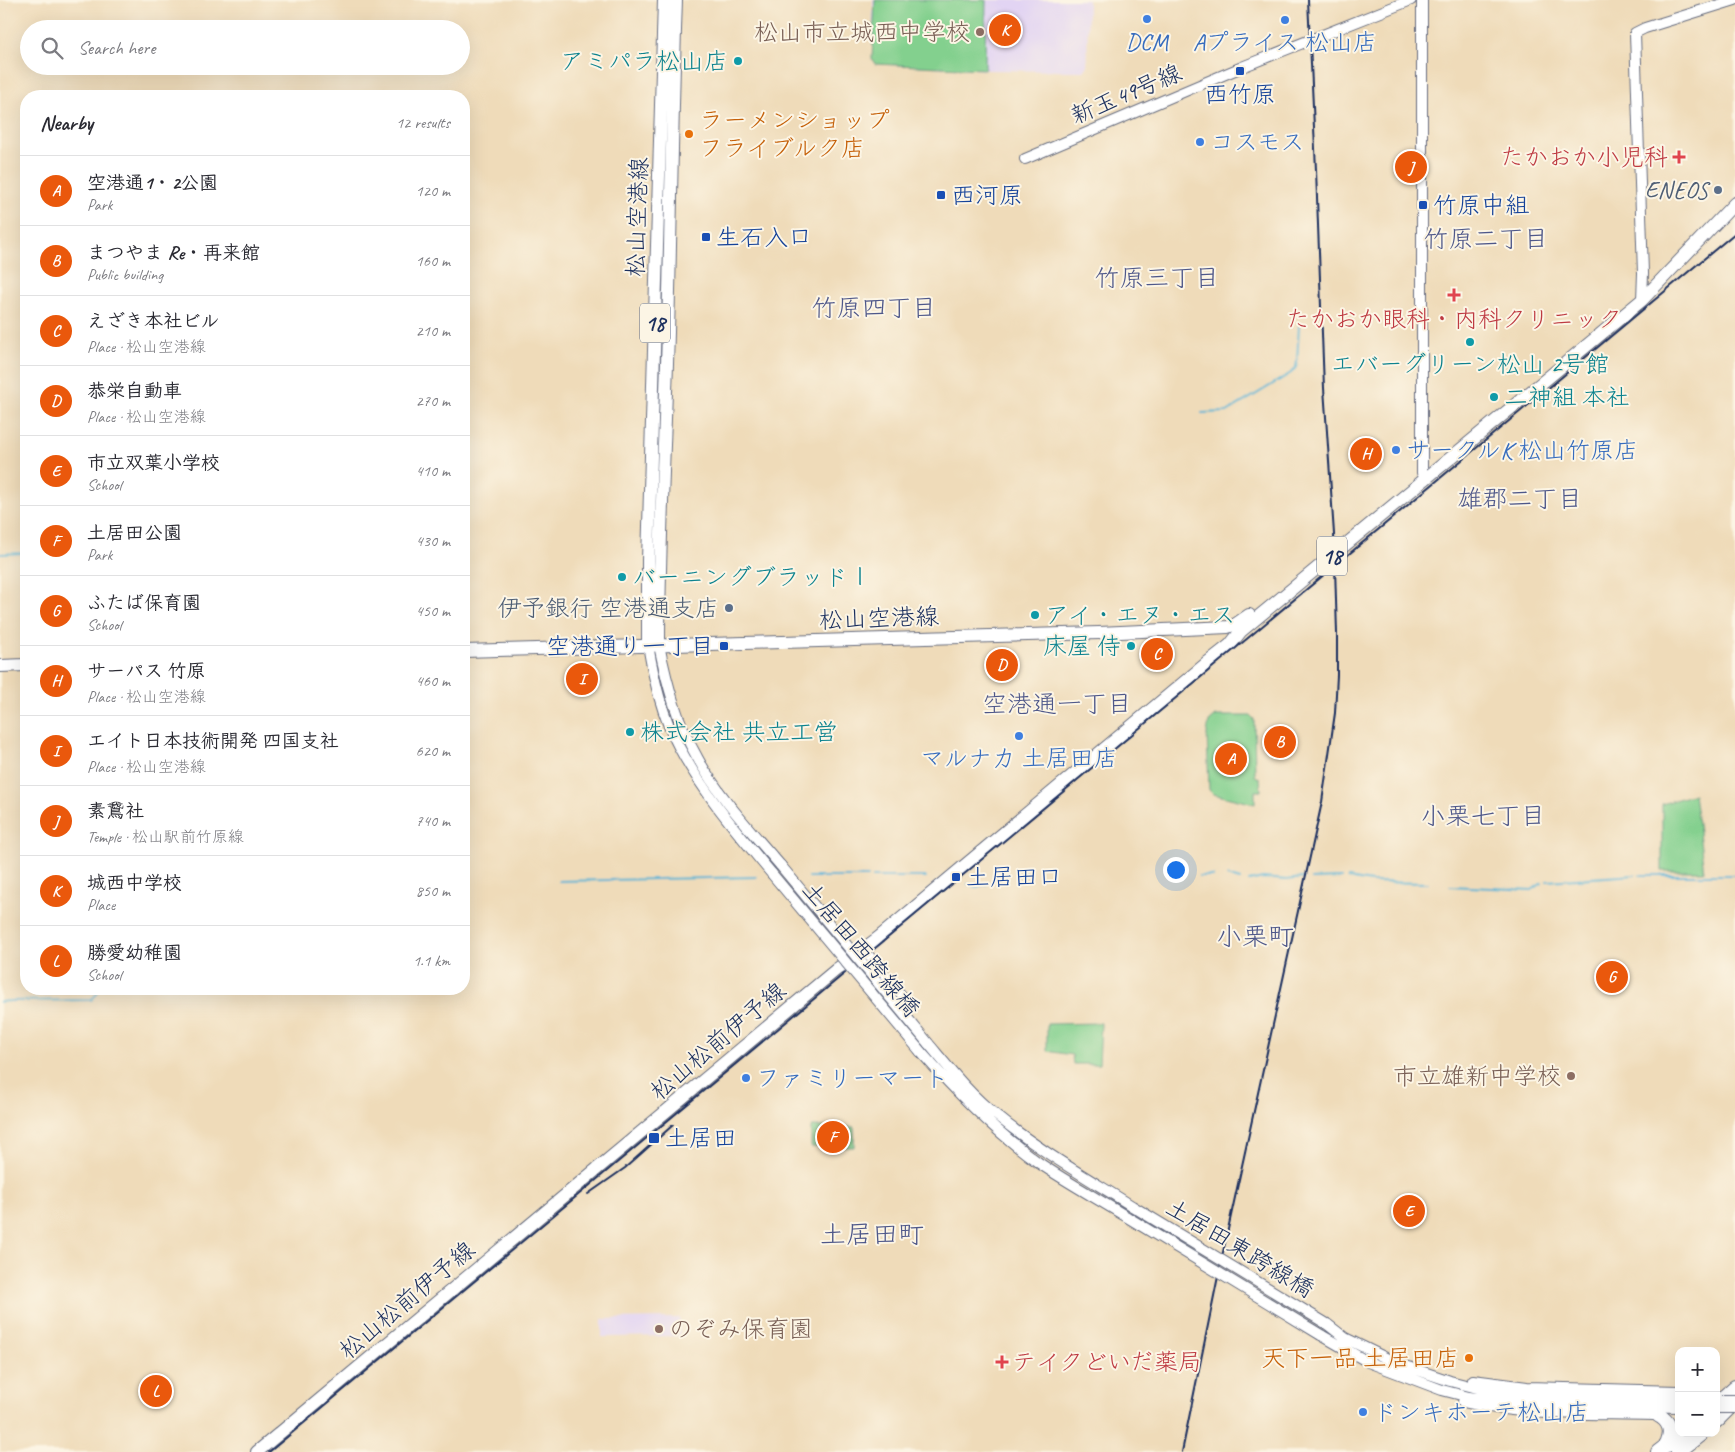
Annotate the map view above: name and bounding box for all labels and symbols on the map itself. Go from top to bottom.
pin: K [989,11,1021,49]
marker: DCM [1141,13,1153,25]
marker: Aプライス 松山店 [1279,14,1291,26]
place label: 松山市立城西中学校 [754,17,970,47]
marker: 松山市立城西中学校 [974,26,986,38]
place label: DCM [1126,27,1170,57]
place label: Aプライス 松山店 [1193,27,1377,57]
place label: アミパラ松山店 [560,46,728,76]
marker: アミパラ松山店 [732,55,744,67]
street label: 新玉49号線 [1066,57,1186,131]
marker: 西竹原 [1234,65,1246,77]
place label: 西竹原 [1204,79,1276,109]
place label: ラーメンショップ フライブルク店 [699,105,890,163]
place label: コスモス [1210,127,1305,157]
marker: ラーメンショップ フライブルク店 [683,128,695,140]
marker: コスモス [1194,136,1206,148]
place label: たかおか小児科 [1500,142,1668,172]
pin: J [1395,148,1427,186]
marker: たかおか小児科 [1672,150,1686,164]
street label: 松山空港線 [620,157,654,277]
place label: ENEOS [1645,175,1711,205]
place label: 西河原 [951,180,1023,210]
marker: ENEOS [1712,184,1724,196]
marker: 西河原 [935,189,947,201]
place label: 竹原中組 [1433,190,1529,220]
marker: 竹原中組 [1417,199,1429,211]
place label: 生石入口 [716,222,812,252]
district label: 竹原二丁目 [1423,223,1549,255]
marker: 生石入口 [700,231,712,243]
district label: 竹原三丁目 [1094,262,1220,294]
marker: たかおか眼科・内科クリニック [1447,288,1461,302]
district label: 竹原四丁目 [811,292,937,324]
road number: 18 [640,304,670,342]
place label: たかおか眼科・内科クリニック [1286,304,1622,334]
marker: エバーグリーン松山 2号館 [1464,336,1476,348]
place label: エバーグリーン松山 2号館 [1331,349,1609,379]
place label: 二神組 本社 [1504,382,1630,412]
marker: 二神組 本社 [1488,391,1500,403]
pin: H [1350,435,1382,473]
place label: サークルK 松山竹原店 [1406,435,1638,465]
marker: サークルK 松山竹原店 [1390,444,1402,456]
district label: 雄郡二丁目 [1457,483,1583,515]
road number: 18 [1317,536,1347,576]
place label: バーニングブラッドⅠ [632,562,872,592]
marker: バーニングブラッドⅠ [616,571,628,583]
place label: 伊予銀行 空港通支店 [497,593,719,623]
place label: アイ・エヌ・エス [1045,600,1236,630]
street label: 松山空港線 [819,601,939,635]
marker: 伊予銀行 空港通支店 [723,602,735,614]
marker: アイ・エヌ・エス [1029,609,1041,621]
place label: 空港通り一丁目 [546,631,714,661]
place label: 床屋 侍 [1043,631,1121,661]
pin: C [1141,635,1173,673]
marker: 空港通り一丁目 [718,640,730,652]
marker: 床屋 侍 [1125,640,1137,652]
pin: D [986,646,1018,684]
pin: I [566,660,598,698]
district label: 空港通一丁目 [982,688,1132,720]
place label: 株式会社 共立工営 [640,717,838,747]
pin: B [1264,723,1296,761]
marker: 株式会社 共立工営 [624,726,636,738]
marker: マルナカ 土居田店 [1013,730,1025,742]
pin: A [1215,740,1247,778]
place label: マルナカ 土居田店 [920,743,1118,773]
district label: 小栗七丁目 [1420,800,1546,832]
your location [1163,857,1189,883]
place label: 土居田口 [966,862,1062,892]
marker: 土居田口 [950,871,962,883]
street label: 土居田西跨線橋 [796,875,926,1023]
district label: 小栗町 [1216,920,1294,953]
pin: G [1596,958,1628,996]
street label: 松山松前伊予線 [644,976,792,1106]
place label: 市立雄新中学校 [1393,1061,1561,1091]
place label: ファミリーマート [756,1063,948,1093]
marker: 市立雄新中学校 [1565,1070,1577,1082]
marker: ファミリーマート [740,1072,752,1084]
pin: F [817,1118,849,1156]
place label: 土居田 [665,1123,737,1153]
marker: 土居田 [647,1131,661,1145]
street label: 土居田東跨線橋 [1160,1192,1320,1304]
pin: E [1393,1192,1425,1230]
district label: 土居田町 [820,1218,924,1251]
street label: 松山松前伊予線 [333,1235,481,1365]
place label: のぞみ保育園 [669,1314,813,1344]
marker: のぞみ保育園 [653,1323,665,1335]
place label: 天下一品 土居田店 [1261,1343,1459,1373]
place label: テイクどいだ薬局 [1012,1347,1202,1377]
marker: 天下一品 土居田店 [1463,1352,1475,1364]
marker: テイクどいだ薬局 [996,1356,1008,1368]
pin: L [140,1372,172,1410]
place label: ドンキホーテ松山店 [1373,1397,1589,1427]
marker: ドンキホーテ松山店 [1357,1406,1369,1418]

